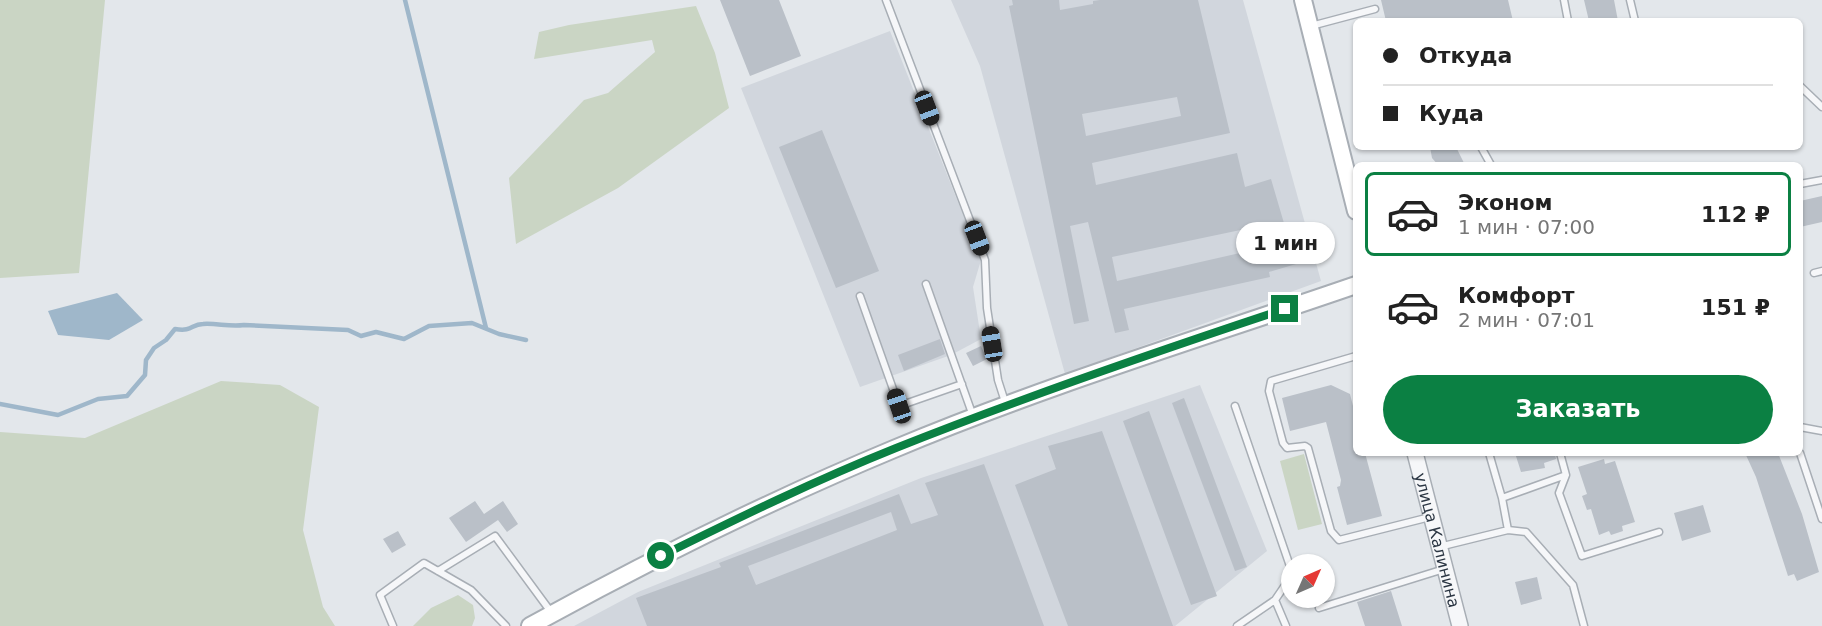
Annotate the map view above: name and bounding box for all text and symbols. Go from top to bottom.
text: Откуда [1419,43,1512,68]
car [912,88,942,128]
text: Куда [1419,101,1484,126]
icon: car [1386,187,1440,241]
text: Эконом [1458,190,1553,215]
text: 112 ₽ [1701,202,1770,227]
text: 1 мин · 07:00 [1458,215,1595,239]
car [962,218,992,258]
callout: 1 мин [1236,222,1334,264]
text: 1 мин [1253,231,1318,255]
icon: car [1386,280,1440,334]
text: Комфорт [1458,283,1575,308]
route end [1271,295,1298,322]
text: 151 ₽ [1701,295,1770,320]
text: 2 мин · 07:01 [1458,308,1595,332]
car [980,325,1004,363]
button: Заказать [1383,375,1773,444]
car [885,386,913,426]
street label: улица Калинина [1411,471,1464,610]
route start [647,542,674,569]
north arrow [1281,554,1335,608]
map controls [1281,554,1335,608]

